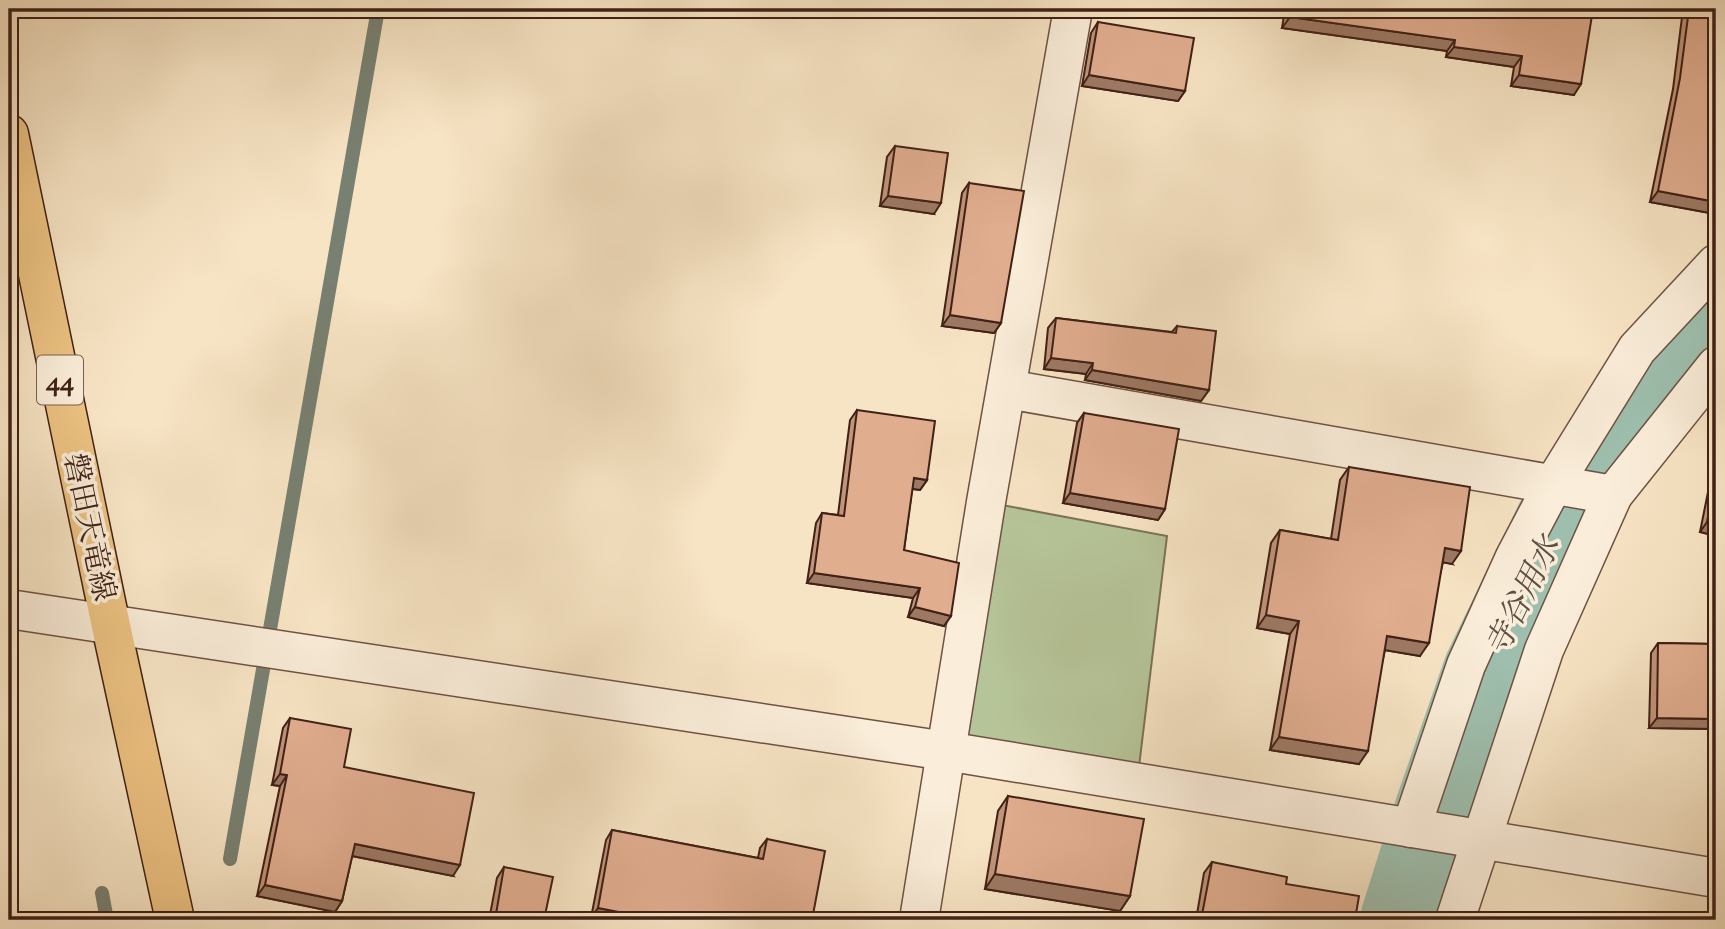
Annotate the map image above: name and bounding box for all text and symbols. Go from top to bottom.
road number: 44 [37,356,83,404]
street label: 磐田天竜線 [51,450,124,605]
water label: 寺谷用水 [1476,527,1575,665]

